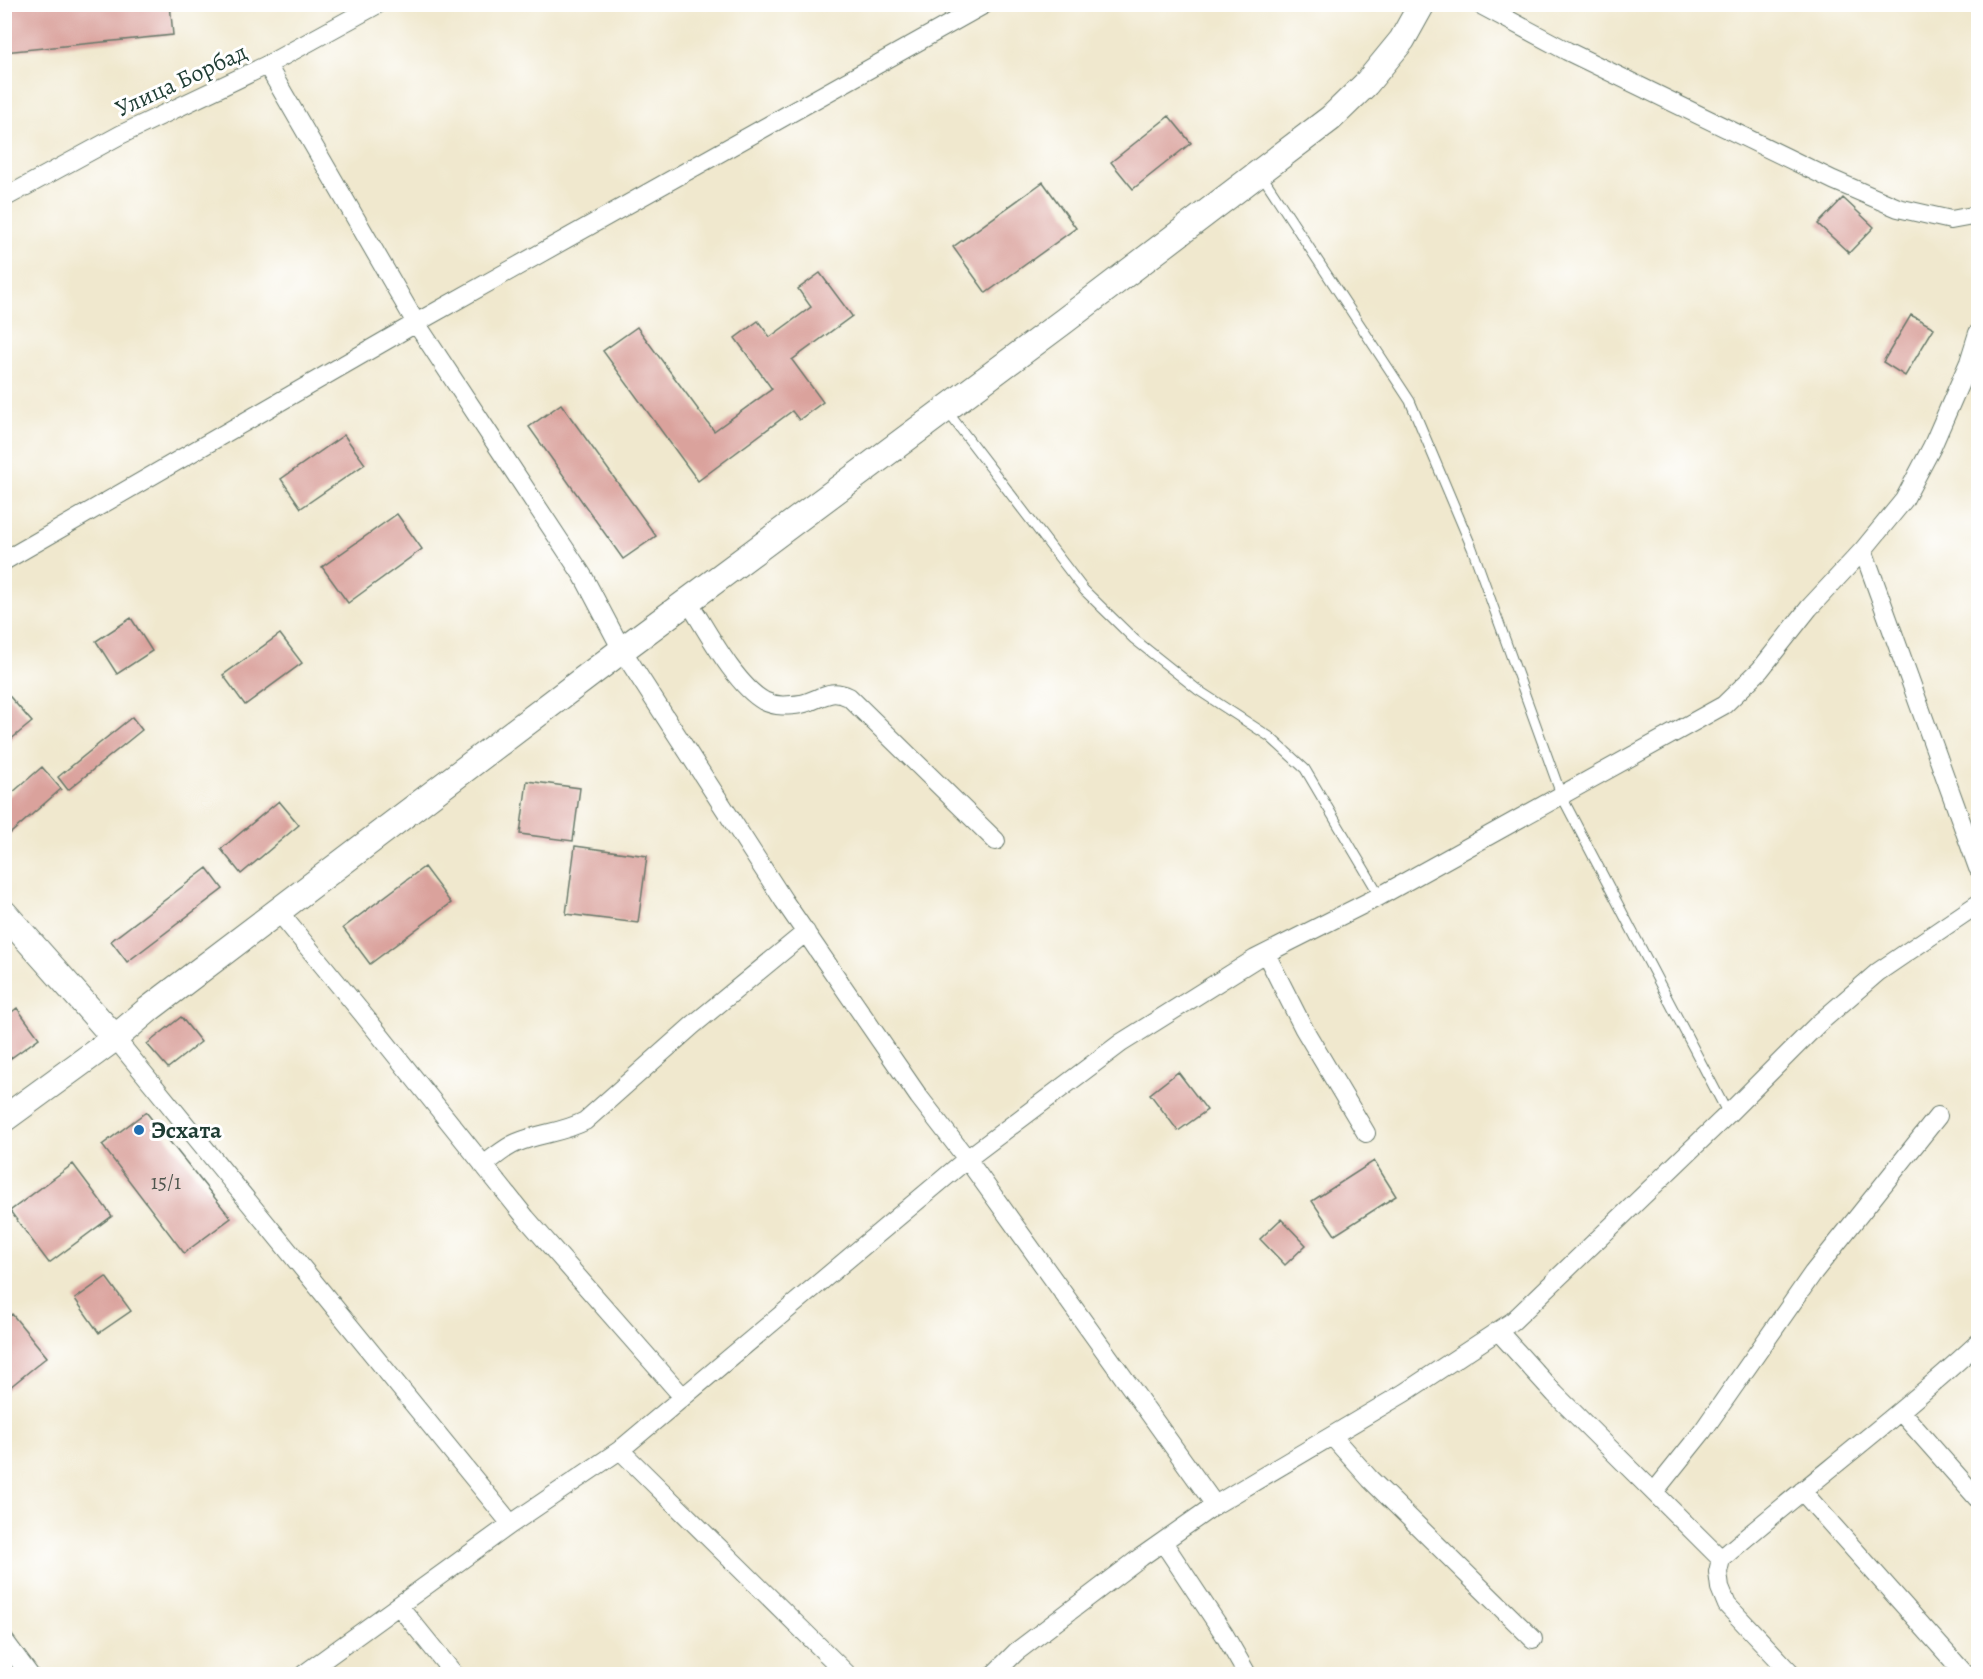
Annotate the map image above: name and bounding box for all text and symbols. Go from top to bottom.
street label: Улица Борбад [110,35,252,125]
place label: Эсхата [151,1114,222,1146]
marker: Эсхата [132,1123,146,1137]
house number: 15/1 [151,1168,181,1196]

